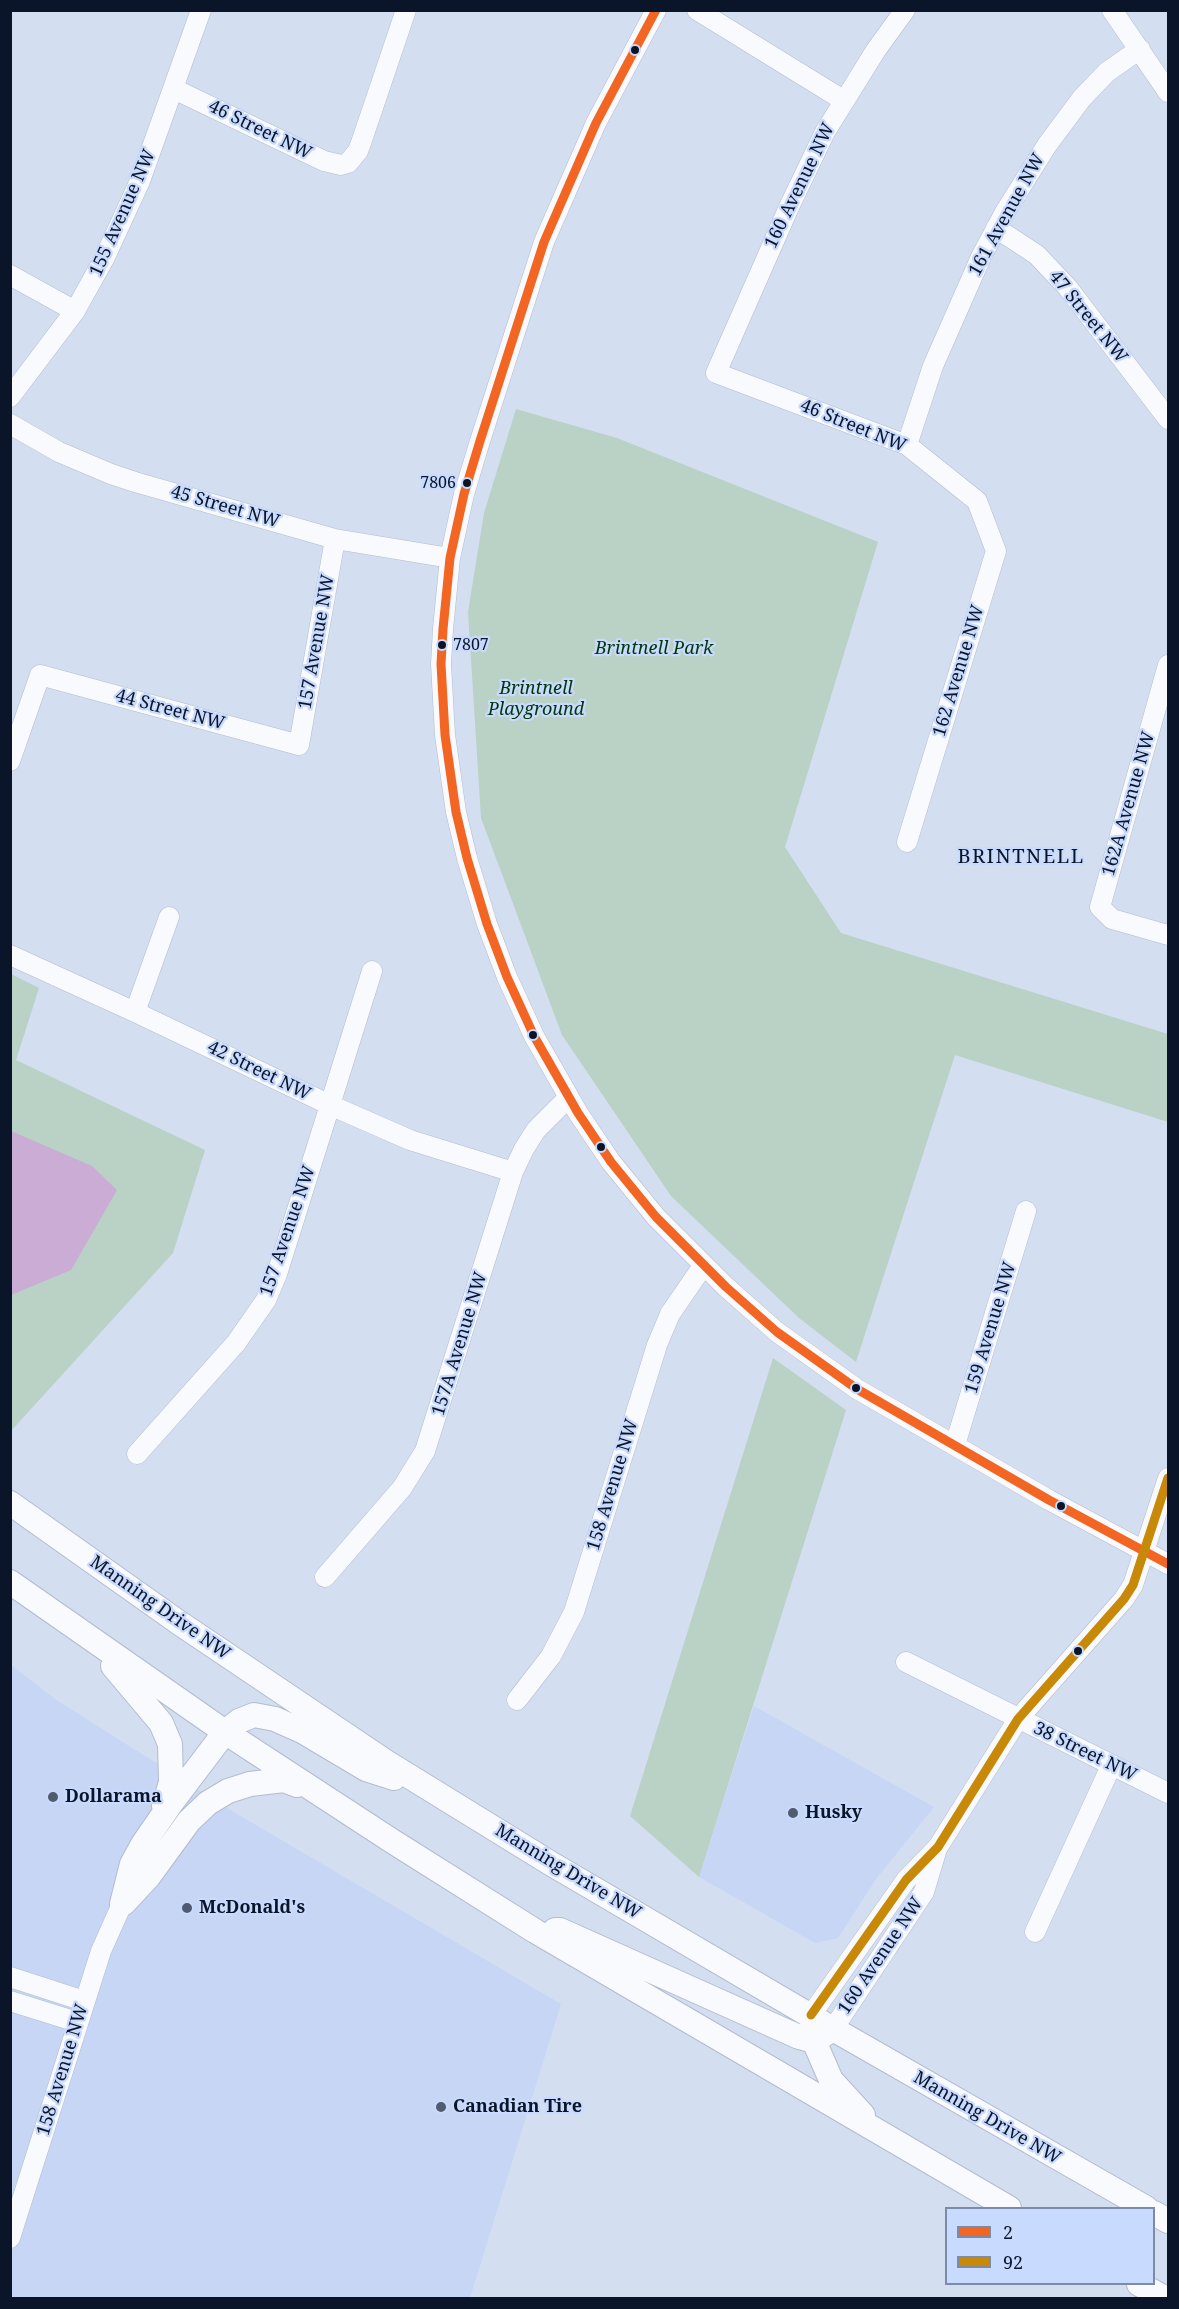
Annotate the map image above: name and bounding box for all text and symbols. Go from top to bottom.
unlabelled marker [629,44,641,56]
street label: 46 Street NW [205,96,315,164]
street label: 160 Avenue NW [760,120,840,252]
street label: 155 Avenue NW [85,146,161,280]
street label: 161 Avenue NW [964,150,1050,280]
street label: 47 Street NW [1044,267,1132,367]
street label: 46 Street NW [797,395,909,457]
place label: 7806 [420,473,456,493]
marker: 7806 [461,477,473,489]
street label: 45 Street NW [168,481,282,533]
street label: 157 Avenue NW [295,573,339,711]
street label: 162 Avenue NW [929,603,989,739]
place label: 7807 [453,635,489,655]
park label: Brintnell Park [595,638,713,660]
marker: 7807 [436,639,448,651]
park label: Brintnell Playground [488,678,584,720]
street label: 44 Street NW [113,685,227,735]
street label: 162A Avenue NW [1098,729,1160,879]
district label: BRINTNELL [957,845,1085,869]
unlabelled marker [527,1029,539,1041]
street label: 42 Street NW [204,1037,314,1105]
unlabelled marker [595,1141,607,1153]
street label: 157 Avenue NW [256,1163,320,1299]
street label: 159 Avenue NW [961,1260,1021,1396]
street label: 157A Avenue NW [428,1270,492,1418]
unlabelled marker [850,1382,862,1394]
street label: 158 Avenue NW [583,1417,643,1553]
unlabelled marker [1055,1500,1067,1512]
street label: Manning Drive NW [86,1551,234,1665]
unlabelled marker [1072,1645,1084,1657]
street label: 38 Street NW [1030,1718,1140,1786]
place label: Dollarama [65,1786,162,1808]
marker: Dollarama [46,1790,60,1804]
place label: Husky [805,1802,862,1824]
marker: Husky [786,1806,800,1820]
street label: Manning Drive NW [491,1820,645,1924]
street label: 160 Avenue NW [834,1893,928,2019]
place label: McDonald's [199,1897,305,1919]
marker: McDonald's [180,1901,194,1915]
street label: 158 Avenue NW [33,2002,93,2138]
street label: Manning Drive NW [909,2067,1065,2169]
place label: Canadian Tire [453,2096,582,2118]
marker: Canadian Tire [434,2100,448,2114]
legend [945,2207,1155,2285]
text: 2 [1003,2220,1013,2244]
text: 92 [1003,2250,1023,2274]

